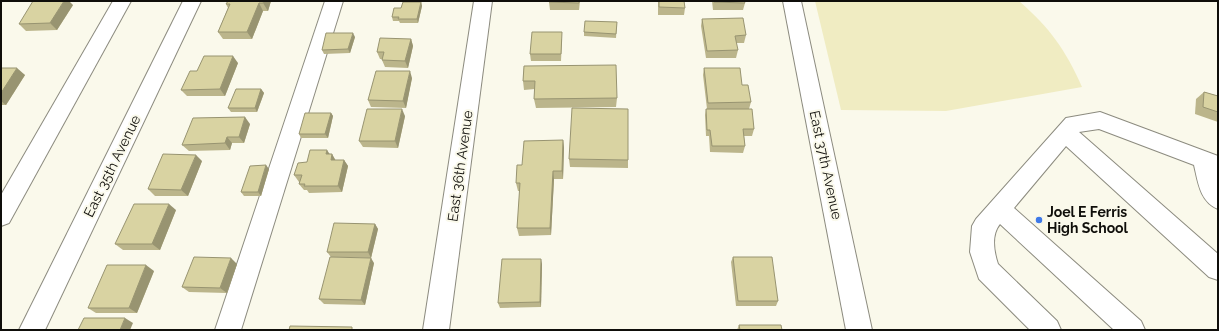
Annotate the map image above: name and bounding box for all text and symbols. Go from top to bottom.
street label: East 36th Avenue [444,109,476,223]
street label: East 37th Avenue [807,109,845,221]
street label: East 35th Avenue [80,112,144,220]
place label: Joel E Ferris High School [1047,204,1129,236]
marker: Joel E Ferris High School [1034,215,1044,225]

